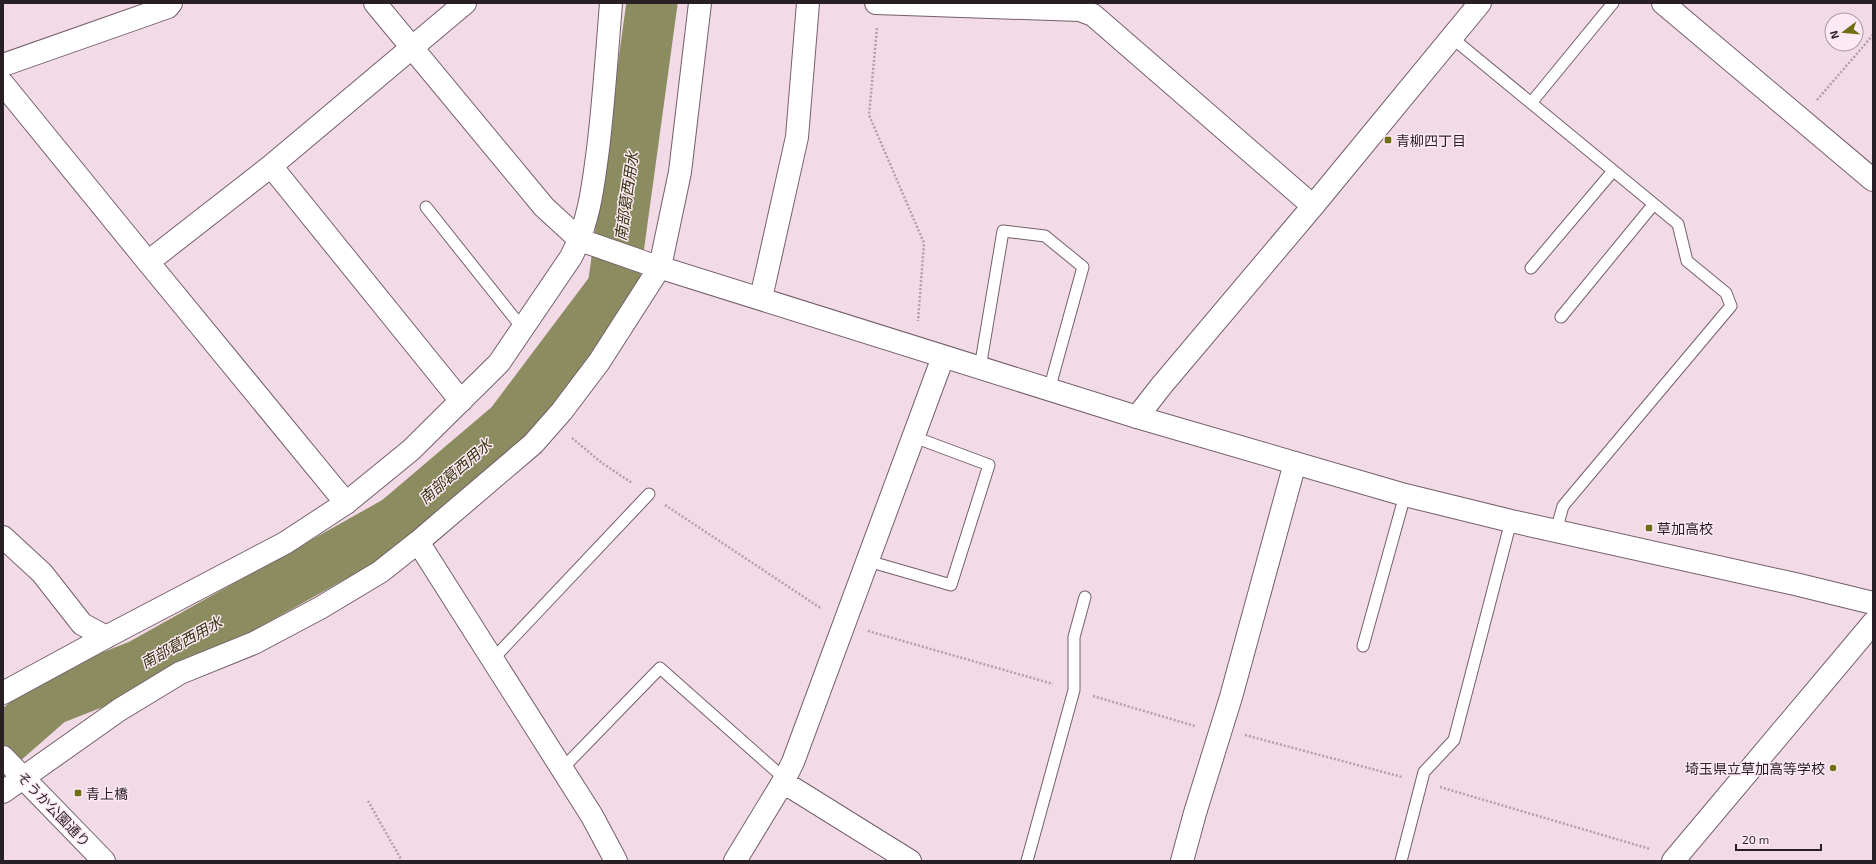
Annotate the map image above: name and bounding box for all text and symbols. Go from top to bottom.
north arrow [1824,12,1864,52]
text: N [1827,29,1841,41]
place label: 青柳四丁目 [1396,132,1466,149]
marker: 青柳四丁目 [1383,135,1393,145]
water label: 南部葛西用水 [611,148,641,242]
water label: 南部葛西用水 [415,433,496,507]
place label: 草加高校 [1657,520,1713,537]
marker: 草加高校 [1644,523,1654,533]
water label: 南部葛西用水 [137,611,226,672]
place label: 埼玉県立草加高等学校 [1685,760,1825,777]
marker: 埼玉県立草加高等学校 [1828,763,1838,773]
street label: そうか公園通り [14,768,94,850]
place label: 青上橋 [86,785,128,802]
marker: 青上橋 [73,788,83,798]
scale bar [1736,826,1821,852]
text: 20 m [1742,832,1769,846]

